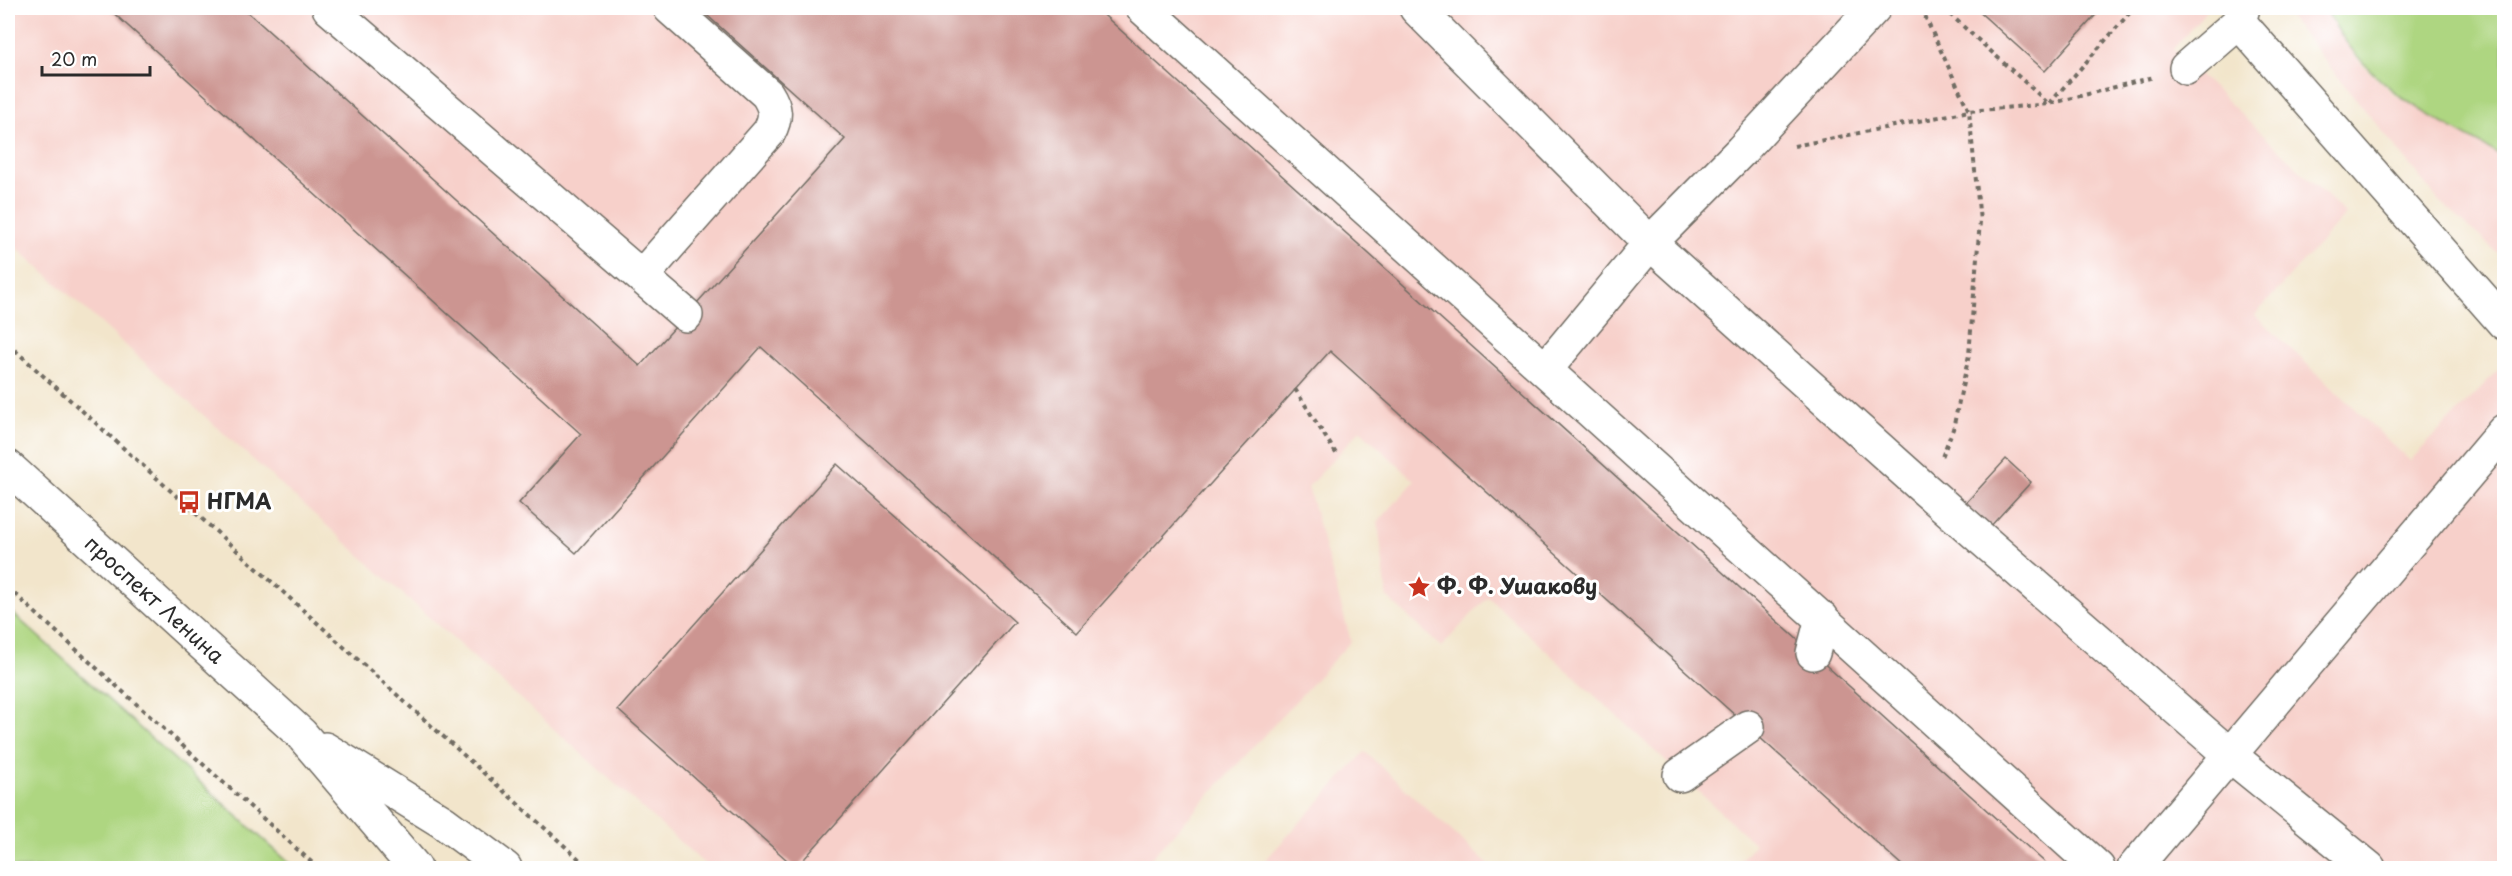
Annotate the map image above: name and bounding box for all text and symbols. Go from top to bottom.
scale bar [42,39,150,77]
text: 20 m [51,45,97,72]
place label: НГМА [207,484,272,516]
bus stop icon: НГМА [176,489,202,515]
street label: проспект Ленина [78,527,233,671]
place label: Ф. Ф. Ушакову [1437,569,1597,601]
place icon: Ф. Ф. Ушакову [1406,574,1432,600]

